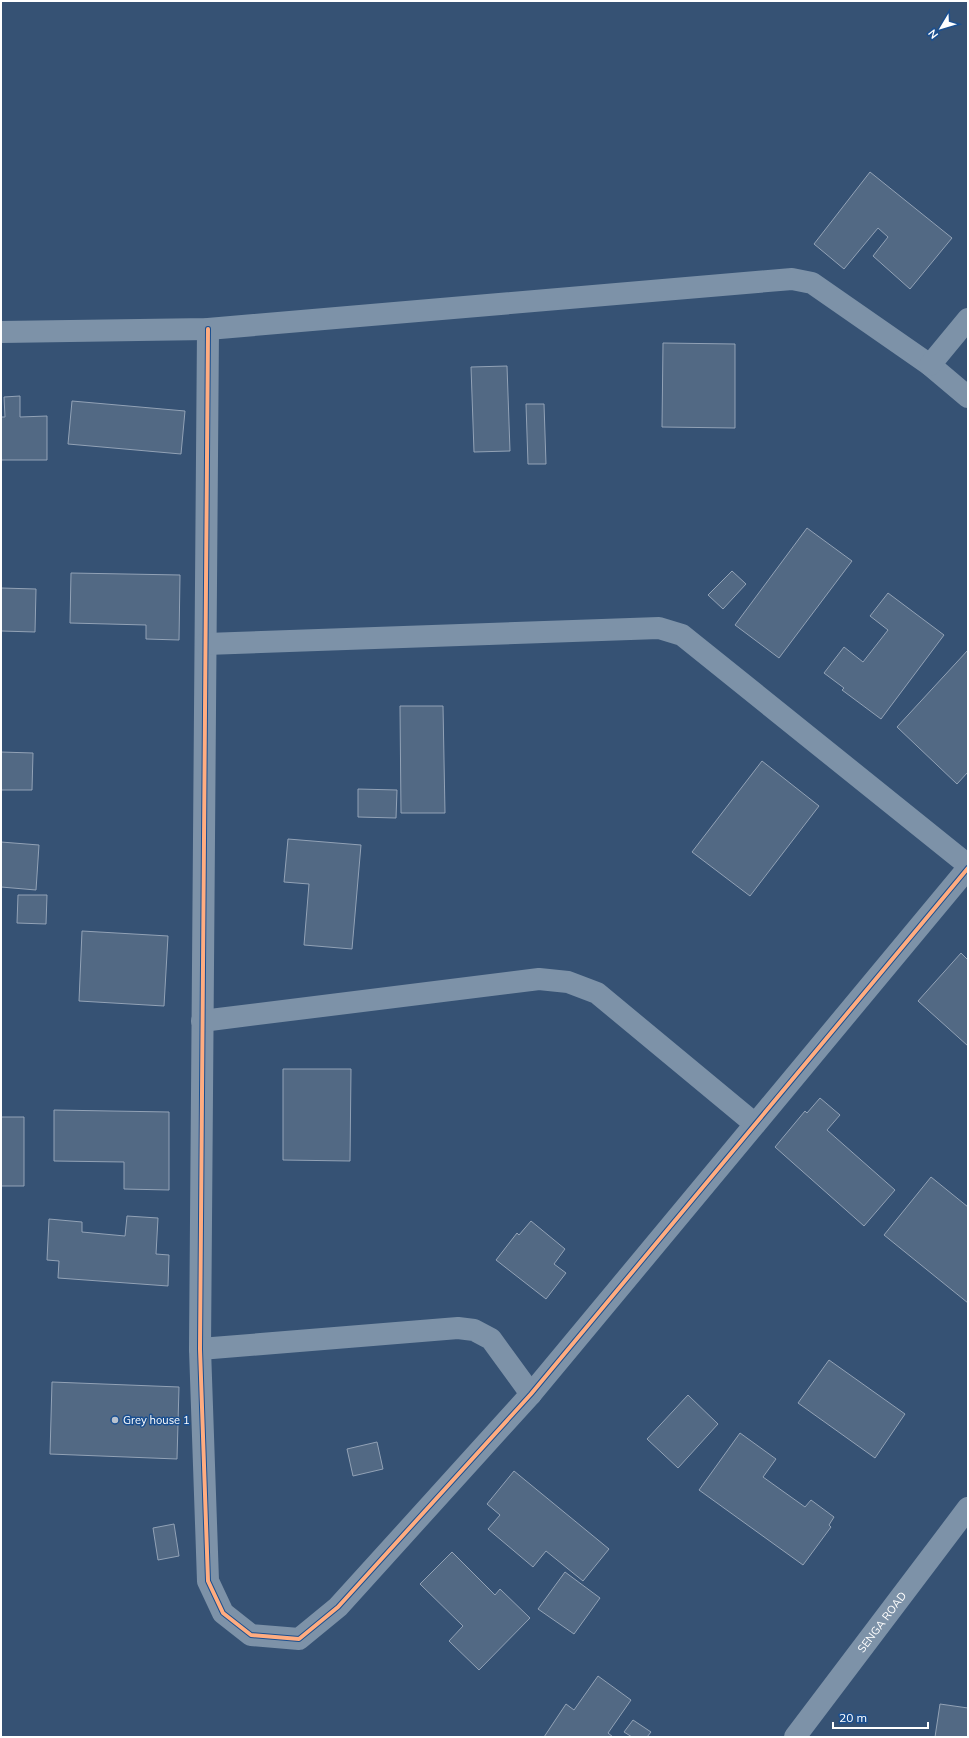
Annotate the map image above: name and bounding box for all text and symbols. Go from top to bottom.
north arrow [921,8,961,48]
text: N [925,27,941,42]
place label: Grey house 1 [123,1413,190,1427]
marker: Grey house 1 [110,1415,120,1425]
street label: SENGA ROAD [854,1589,909,1655]
scale bar [833,1704,928,1730]
text: 20 m [839,1710,867,1725]

